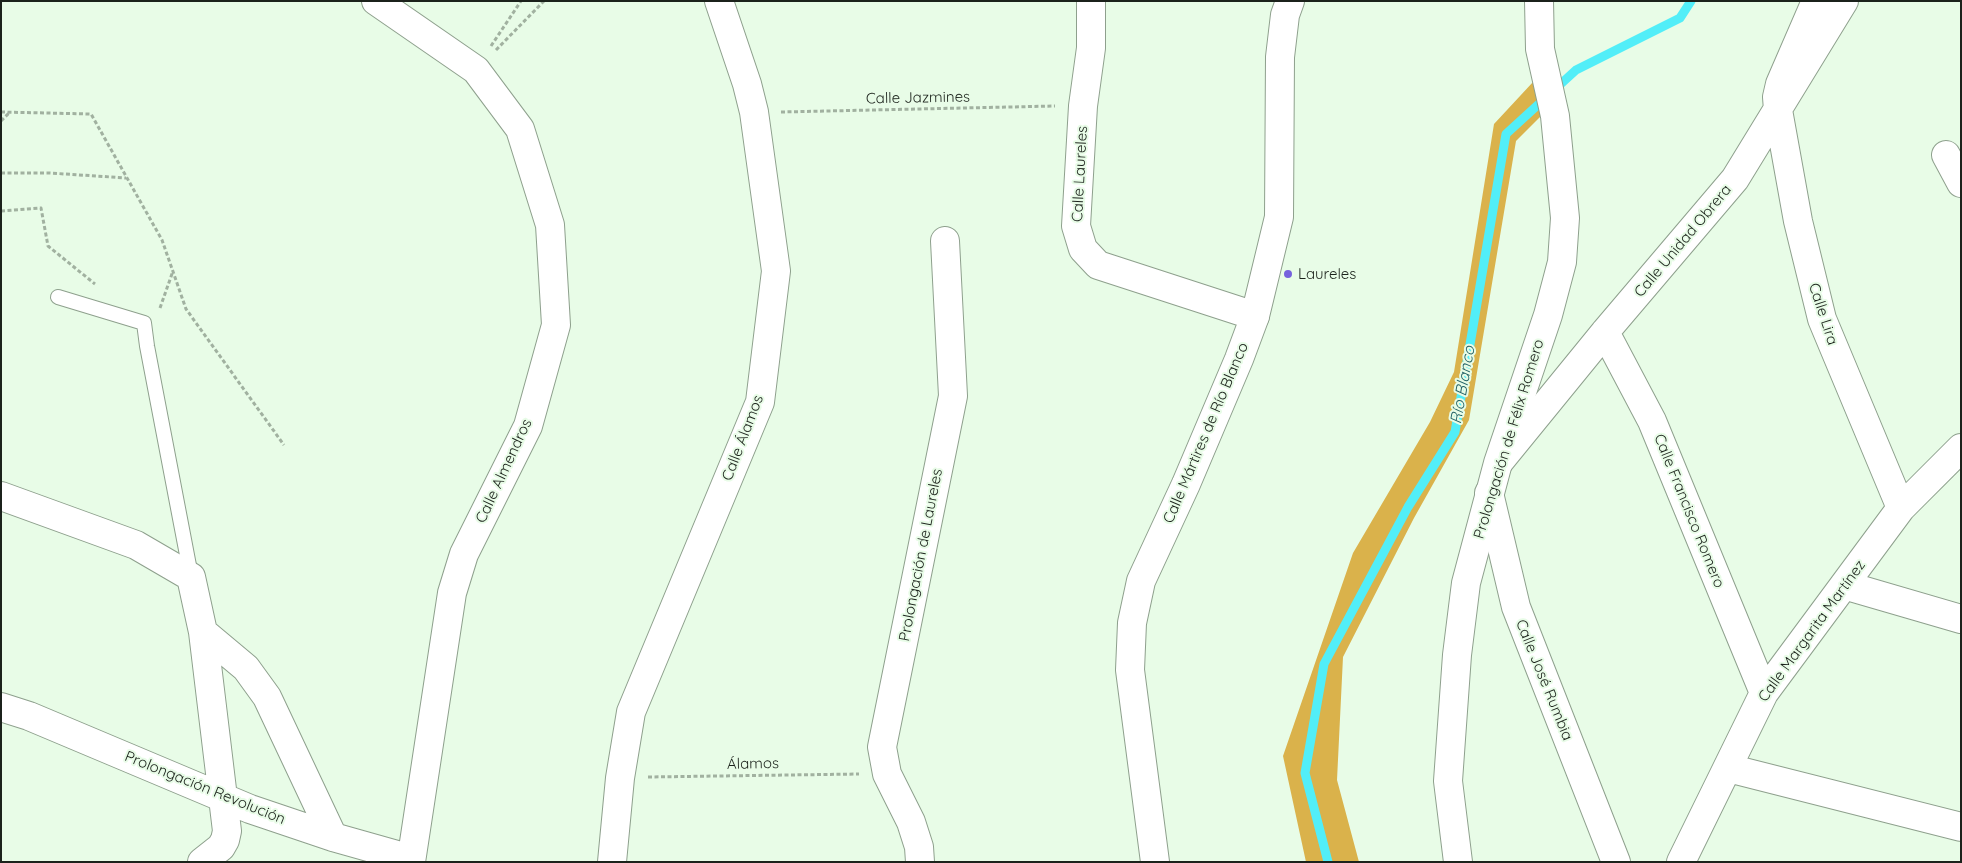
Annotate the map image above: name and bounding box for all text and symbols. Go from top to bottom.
street label: Calle Jazmines [866,88,970,108]
street label: Calle Laureles [1068,125,1092,223]
street label: Calle Unidad Obrera [1631,181,1735,301]
place label: Laureles [1298,265,1356,283]
marker: Laureles [1282,268,1294,280]
street label: Calle Lira [1805,281,1841,347]
street label: Prolongación de Félix Romero [1470,337,1548,541]
street label: Calle Mártires de Río Blanco [1160,340,1252,526]
water label: Río Blanco [1447,344,1479,426]
street label: Calle Álamos [718,393,768,483]
street label: Calle Almendros [472,416,536,526]
street label: Calle Francisco Romero [1650,431,1728,591]
street label: Prolongación de Laureles [895,467,947,643]
street label: Calle Margarita Martínez [1755,557,1869,705]
street label: Calle José Rumbia [1512,617,1576,743]
street label: Prolongación Revolución [122,748,288,828]
street label: Álamos [727,755,779,773]

